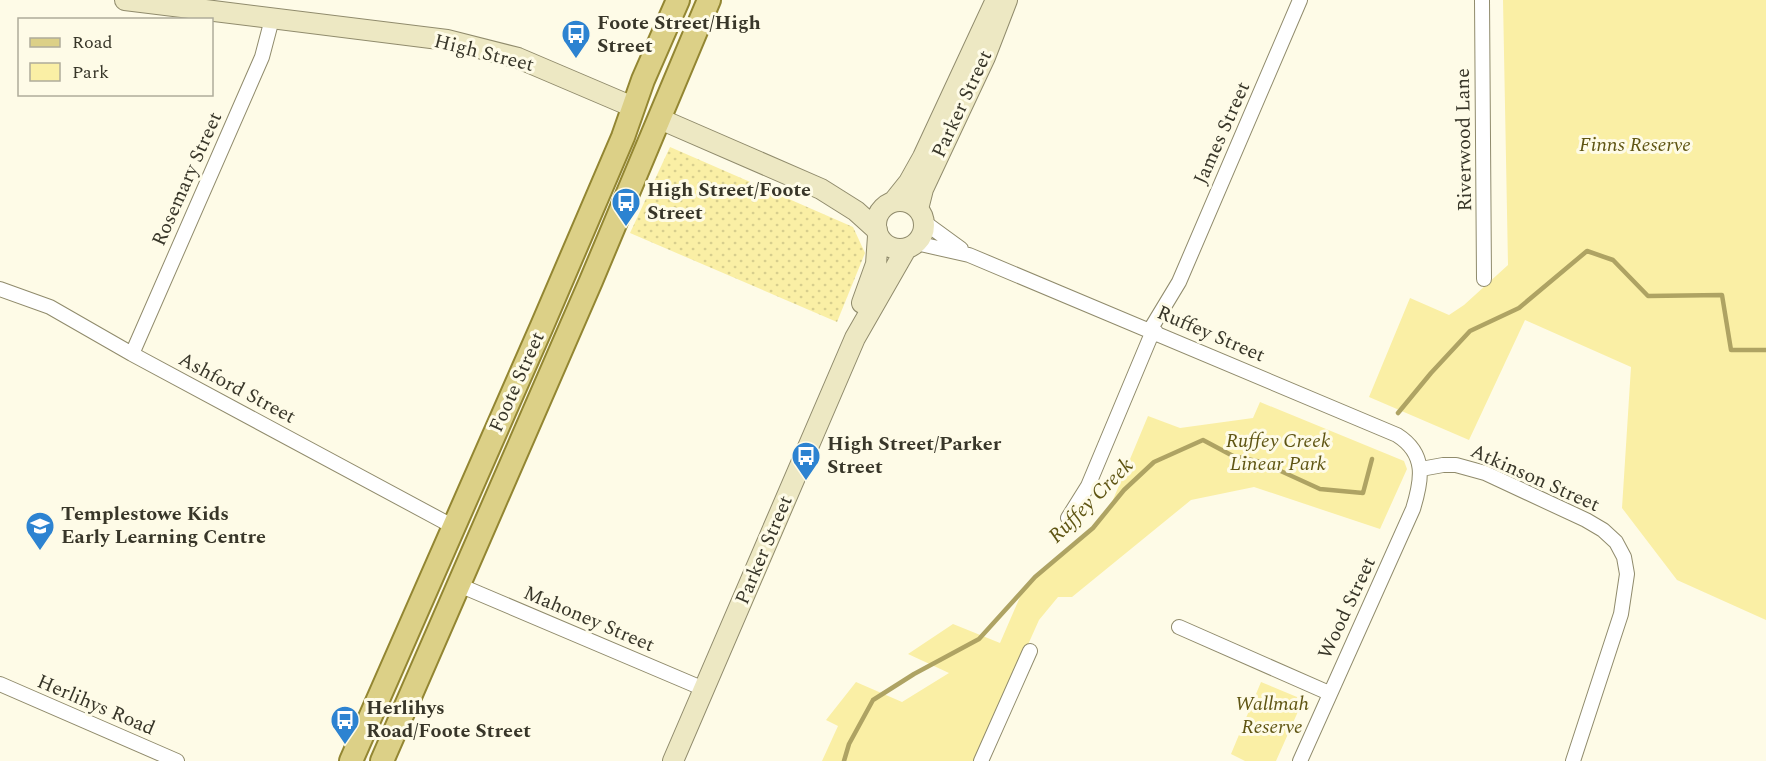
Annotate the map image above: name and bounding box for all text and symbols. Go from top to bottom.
place label: Foote Street/High Street [597,8,761,61]
legend [18,18,213,96]
bus stop icon: Foote Street/High Street [560,18,592,60]
street label: High Street [431,26,537,80]
text: Road [72,29,113,56]
street label: Parker Street [924,45,1000,163]
text: Park [72,59,109,86]
street label: Riverwood Lane [1448,68,1480,212]
street label: James Street [1186,77,1258,189]
street label: Rosemary Street [144,107,230,251]
park label: Finns Reserve [1579,130,1691,160]
place label: High Street/Foote Street [647,175,811,228]
bus stop icon: High Street/Foote Street [610,186,642,228]
street label: Ruffey Street [1152,298,1270,370]
street label: Foote Street [481,327,553,437]
street label: Ashford Street [173,344,301,432]
park label: Ruffey Creek Linear Park [1226,426,1331,479]
place label: High Street/Parker Street [827,429,1002,482]
street label: Atkinson Street [1466,436,1604,520]
bus stop icon: High Street/Parker Street [790,440,822,482]
water label: Ruffey Creek [1041,451,1141,551]
street label: Parker Street [728,491,800,609]
place label: Templestowe Kids Early Learning Centre [61,499,266,552]
school or university icon: Templestowe Kids Early Learning Centre [24,510,56,552]
street label: Wood Street [1310,552,1384,664]
street label: Mahoney Street [519,578,659,660]
street label: Herlihys Road [32,667,160,743]
park label: Wallmah Reserve [1235,689,1309,742]
place label: Herlihys Road/Foote Street [366,693,531,746]
bus stop icon: Herlihys Road/Foote Street [329,704,361,746]

